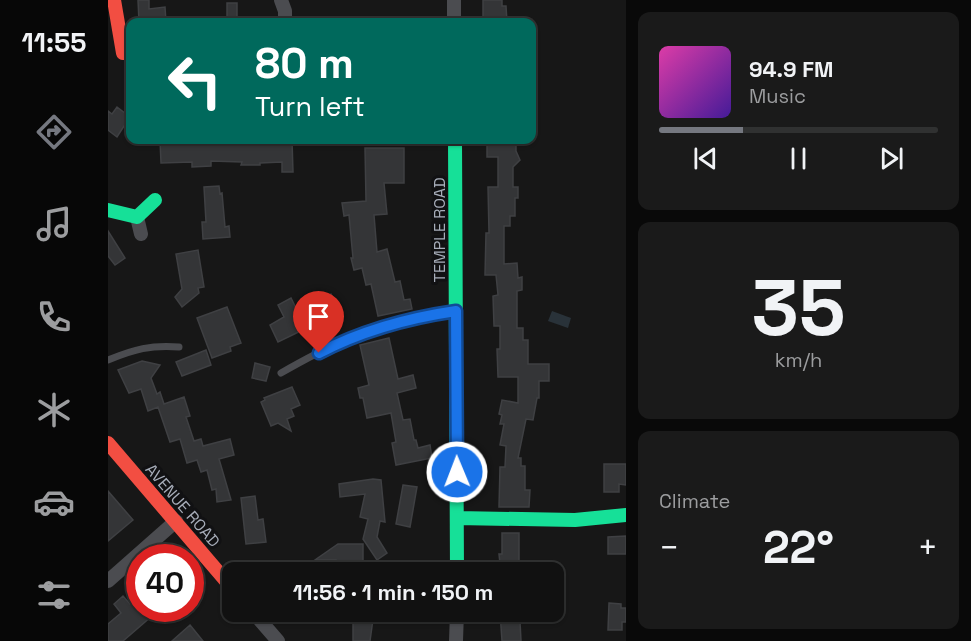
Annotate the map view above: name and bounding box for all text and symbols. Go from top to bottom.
text: 11:55 [22,25,86,60]
text: 80 m [255,37,354,90]
icon: left [156,42,234,120]
text: 94.9 FM [749,55,833,83]
text: Music [749,83,806,109]
text: Turn left [255,89,365,124]
icon: directions [33,111,75,153]
icon: previous [689,142,722,175]
icon: pause [782,142,815,175]
icon: next [875,142,908,175]
street label: TEMPLE ROAD [429,177,450,283]
icon: music [33,203,75,245]
text: 35 [751,258,846,358]
pin [293,291,344,353]
icon: phone [33,296,75,338]
icon: arrive [302,300,335,333]
text: km/h [775,347,822,373]
icon: climate [33,389,75,431]
position arrow [425,440,489,504]
street label: AVENUE ROAD [141,459,225,551]
icon: car [33,481,75,523]
text: Climate [659,488,730,514]
text: 22° [763,519,834,576]
text: − [659,527,679,569]
text: + [918,527,938,569]
speed limit sign: 40 [126,544,204,622]
icon: filters [33,574,75,616]
text: 11:56 · 1 min · 150 m [293,578,493,606]

